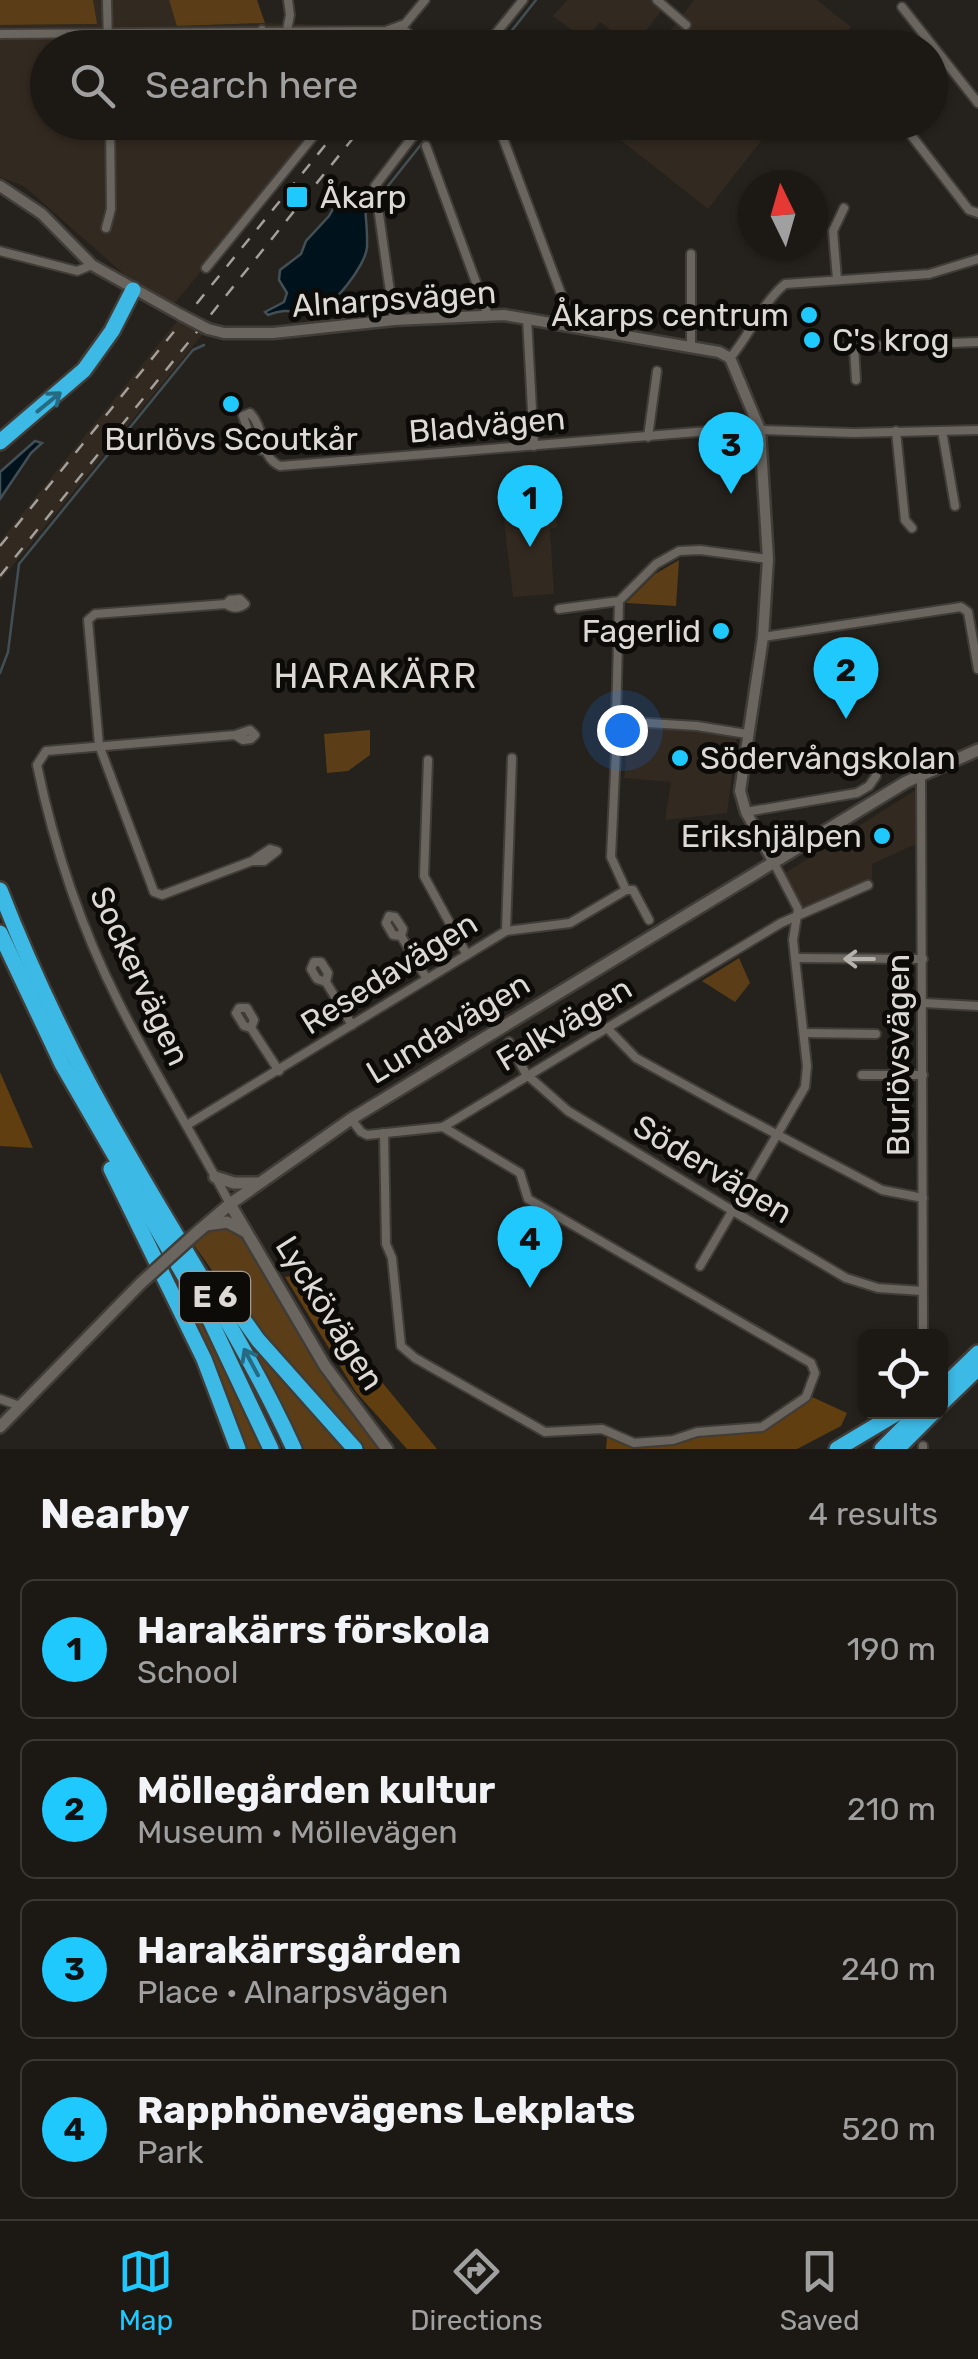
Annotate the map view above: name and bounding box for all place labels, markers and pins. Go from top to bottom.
place label: Åkarp [320,178,407,216]
marker: Åkarp [284,184,310,210]
place label: Åkarps centrum [551,296,789,334]
marker: Åkarps centrum [798,304,820,326]
place label: C's krog [832,321,950,359]
marker: C's krog [801,329,823,351]
marker: Burlövs Scoutkår [220,393,242,415]
pin: 3 [698,412,764,494]
place label: Burlövs Scoutkår [104,420,358,458]
pin: 1 [498,464,562,547]
place label: Fagerlid [582,612,701,650]
marker: Fagerlid [710,620,732,642]
pin: 2 [814,636,878,719]
place label: Södervångskolan [700,739,956,777]
marker: Södervångskolan [669,747,691,769]
place label: Erikshjälpen [681,817,862,855]
marker: Erikshjälpen [871,825,893,847]
pin: 4 [498,1206,562,1288]

